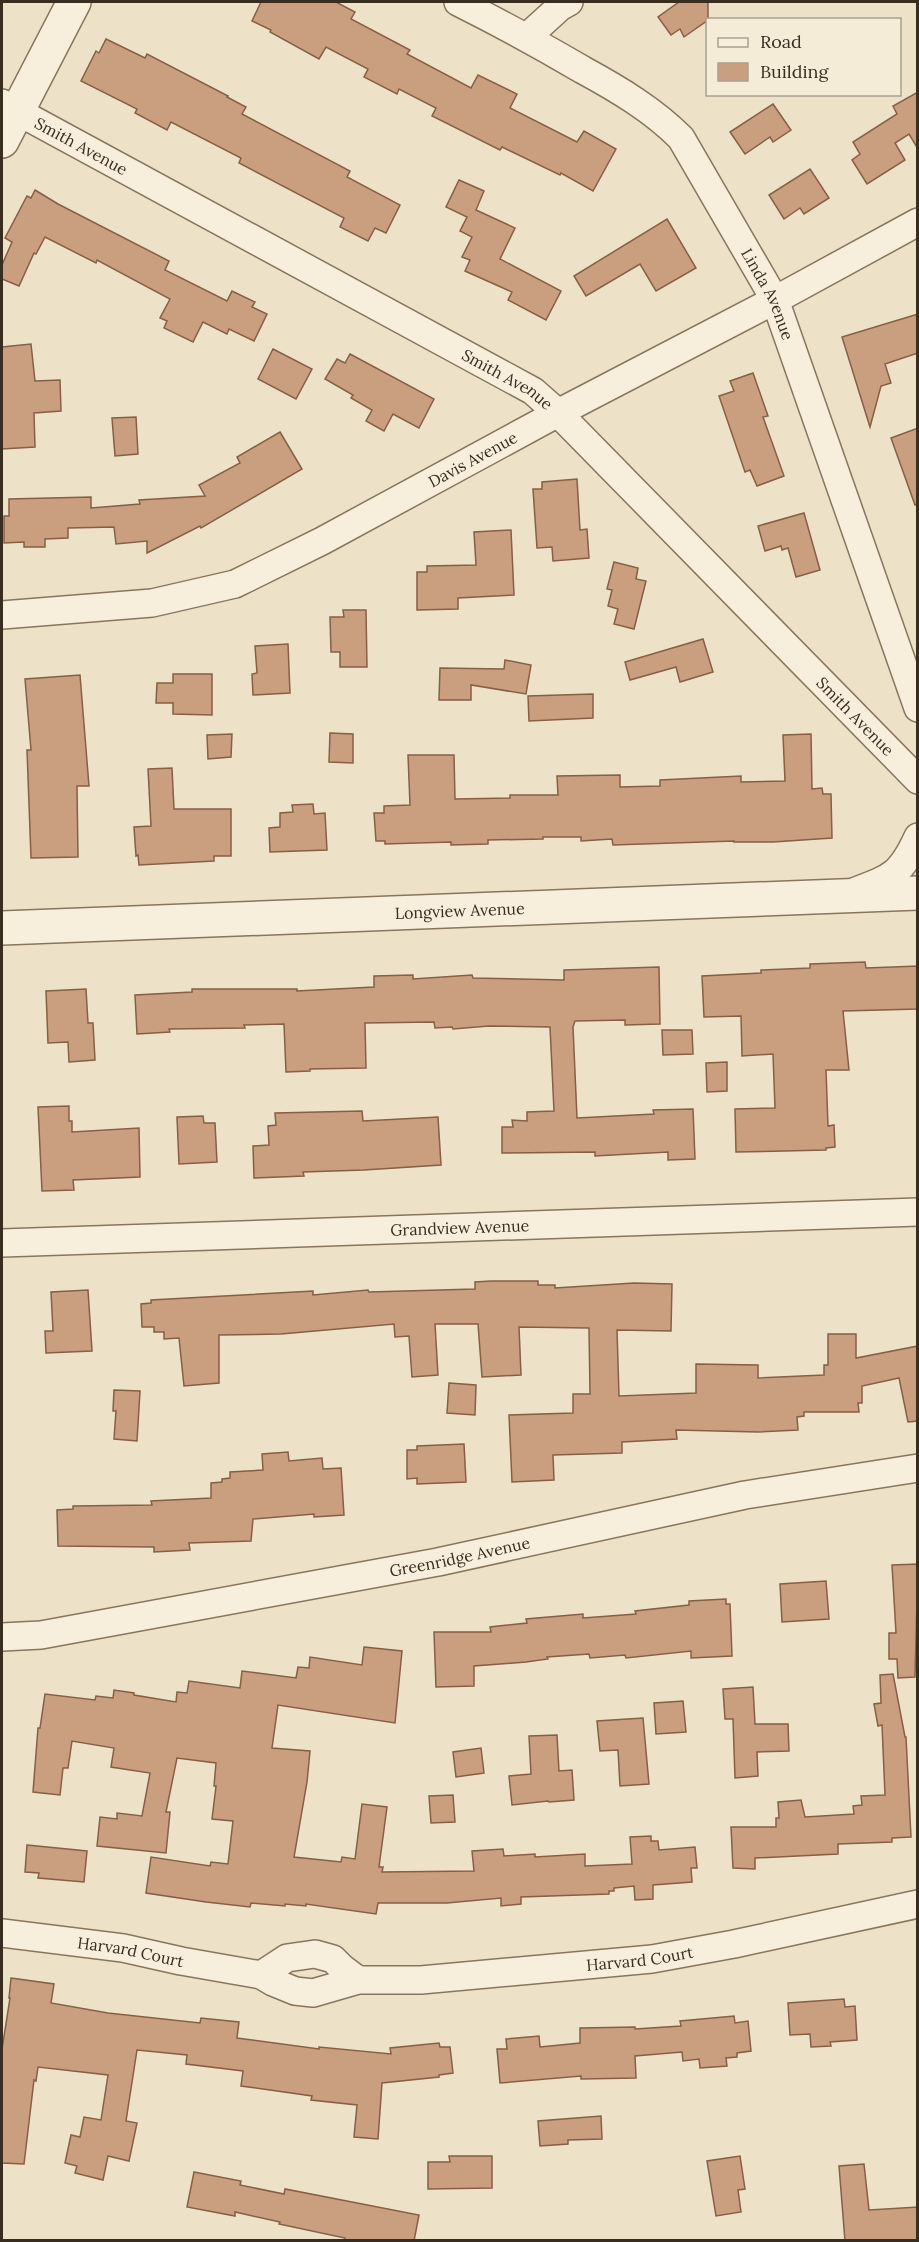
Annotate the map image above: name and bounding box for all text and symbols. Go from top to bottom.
legend [706,18,901,96]
text: Road [760,30,802,53]
text: Building [760,60,830,83]
street label: Smith Avenue [31,113,131,179]
street label: Linda Avenue [737,245,798,343]
street label: Smith Avenue [459,344,557,414]
street label: Davis Avenue [425,427,521,492]
street label: Smith Avenue [812,673,899,760]
street label: Longview Avenue [394,898,525,923]
street label: Grandview Avenue [390,1215,530,1240]
street label: Greenridge Avenue [388,1532,532,1581]
street label: Harvard Court [76,1932,186,1971]
street label: Harvard Court [585,1942,696,1975]

